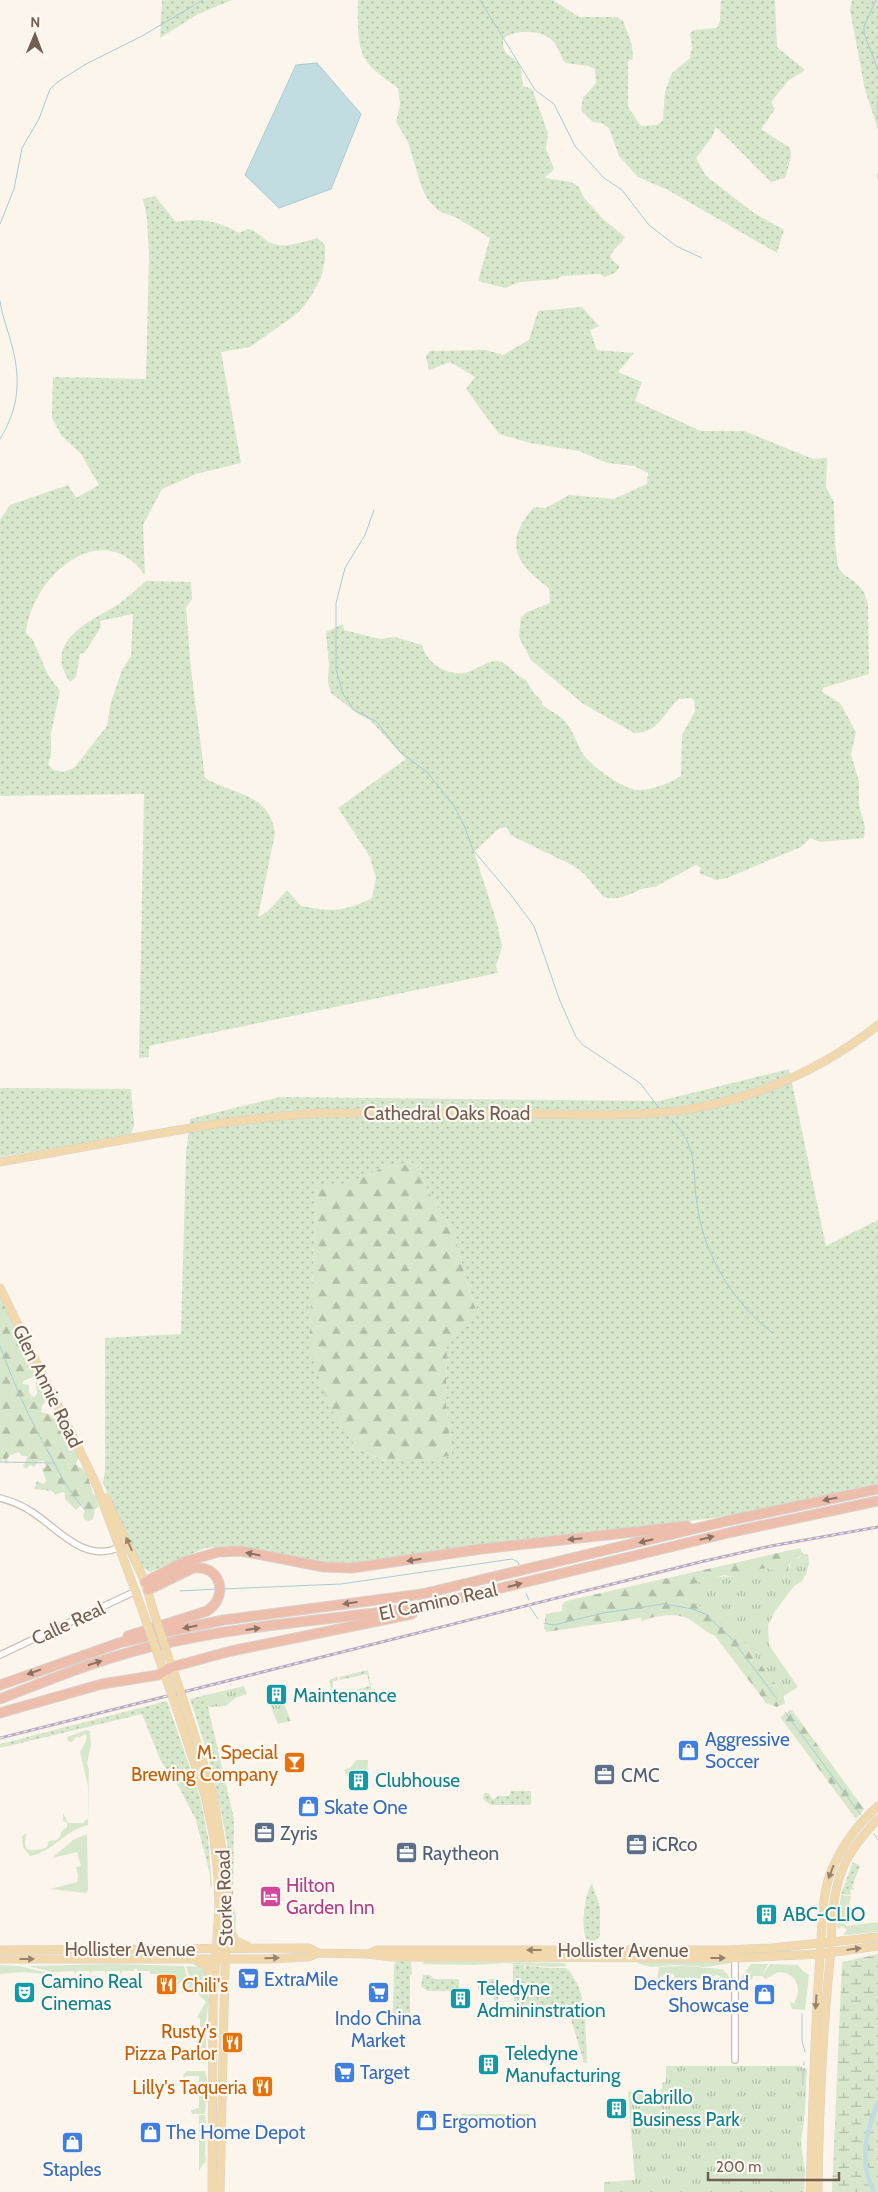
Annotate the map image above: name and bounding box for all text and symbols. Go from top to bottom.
north arrow [10,10,60,60]
text: N [30,13,40,31]
street label: Cathedral Oaks Road [364,1102,530,1125]
street label: Glen Annie Road [8,1321,87,1451]
one-way arrow [822,1496,838,1504]
one-way arrow [700,1534,715,1542]
one-way arrow [566,1535,582,1543]
one-way arrow [124,1537,132,1551]
one-way arrow [639,1537,654,1545]
one-way arrow [245,1549,261,1557]
one-way arrow [405,1556,421,1564]
street label: El Camino Real [377,1578,500,1625]
one-way arrow [508,1580,523,1588]
street label: Calle Real [28,1596,109,1650]
one-way arrow [342,1600,358,1608]
one-way arrow [181,1623,197,1631]
one-way arrow [245,1624,261,1632]
one-way arrow [87,1659,102,1666]
one-way arrow [26,1668,41,1676]
building icon: Maintenance [265,1683,289,1707]
place label: Maintenance [293,1684,397,1707]
place label: Aggressive Soccer [705,1728,790,1773]
shop icon: Aggressive Soccer [677,1738,701,1762]
place label: M. Special Brewing Company [131,1741,279,1786]
bar icon: M. Special Brewing Company [282,1751,306,1775]
office icon: CMC [593,1763,617,1787]
place label: CMC [621,1764,660,1787]
building icon: Clubhouse [347,1768,371,1792]
place label: Clubhouse [375,1769,460,1792]
shop icon: Skate One [296,1795,320,1819]
place label: Skate One [324,1796,408,1819]
office icon: Zyris [252,1821,276,1845]
place label: Zyris [280,1822,318,1845]
office icon: iCRco [624,1832,648,1856]
place label: iCRco [652,1833,698,1856]
office icon: Raytheon [394,1841,418,1865]
place label: Raytheon [422,1842,499,1865]
street label: Storke Road [211,1849,238,1947]
one-way arrow [827,1865,835,1879]
place label: Hilton Garden Inn [286,1874,375,1919]
hotel icon: Hilton Garden Inn [258,1884,282,1908]
building icon: ABC-CLIO [755,1902,779,1926]
place label: ABC-CLIO [783,1903,865,1926]
street label: Hollister Avenue [64,1938,196,1961]
street label: Hollister Avenue [557,1939,689,1962]
one-way arrow [846,1945,862,1953]
one-way arrow [525,1946,541,1954]
one-way arrow [265,1954,281,1962]
one-way arrow [711,1954,727,1962]
one-way arrow [19,1955,35,1963]
supermarket icon: ExtraMile [236,1967,260,1991]
place label: ExtraMile [264,1968,338,1991]
place label: Camino Real Cinemas [41,1970,143,2015]
place label: Deckers Brand Showcase [634,1972,749,2017]
restaurant icon: Chili's [154,1973,178,1997]
place label: Chili's [182,1974,228,1997]
place label: Teledyne Admininstration [477,1977,606,2022]
theatre icon: Camino Real Cinemas [13,1980,37,2004]
supermarket icon: Indo China Market [366,1980,390,2004]
shop icon: Deckers Brand Showcase [753,1982,777,2006]
building icon: Teledyne Admininstration [449,1987,473,2011]
one-way arrow [812,1994,820,2010]
place label: Indo China Market [335,2007,421,2052]
place label: Rusty's Pizza Parlor [124,2020,217,2065]
restaurant icon: Rusty's Pizza Parlor [221,2030,245,2054]
place label: Teledyne Manufacturing [505,2042,621,2087]
building icon: Teledyne Manufacturing [477,2052,501,2076]
supermarket icon: Target [332,2060,356,2084]
place label: Target [360,2061,410,2084]
restaurant icon: Lilly's Taqueria [251,2075,275,2099]
place label: Lilly's Taqueria [132,2076,247,2099]
place label: Cabrillo Business Park [632,2086,740,2131]
building icon: Cabrillo Business Park [604,2096,628,2120]
shop icon: Ergomotion [414,2109,438,2133]
place label: Ergomotion [442,2110,537,2133]
shop icon: The Home Depot [138,2120,162,2144]
place label: The Home Depot [166,2121,306,2144]
shop icon: Staples [60,2131,84,2155]
scale bar [708,2150,839,2182]
place label: Staples [43,2158,102,2181]
text: 200 m [716,2158,761,2176]

